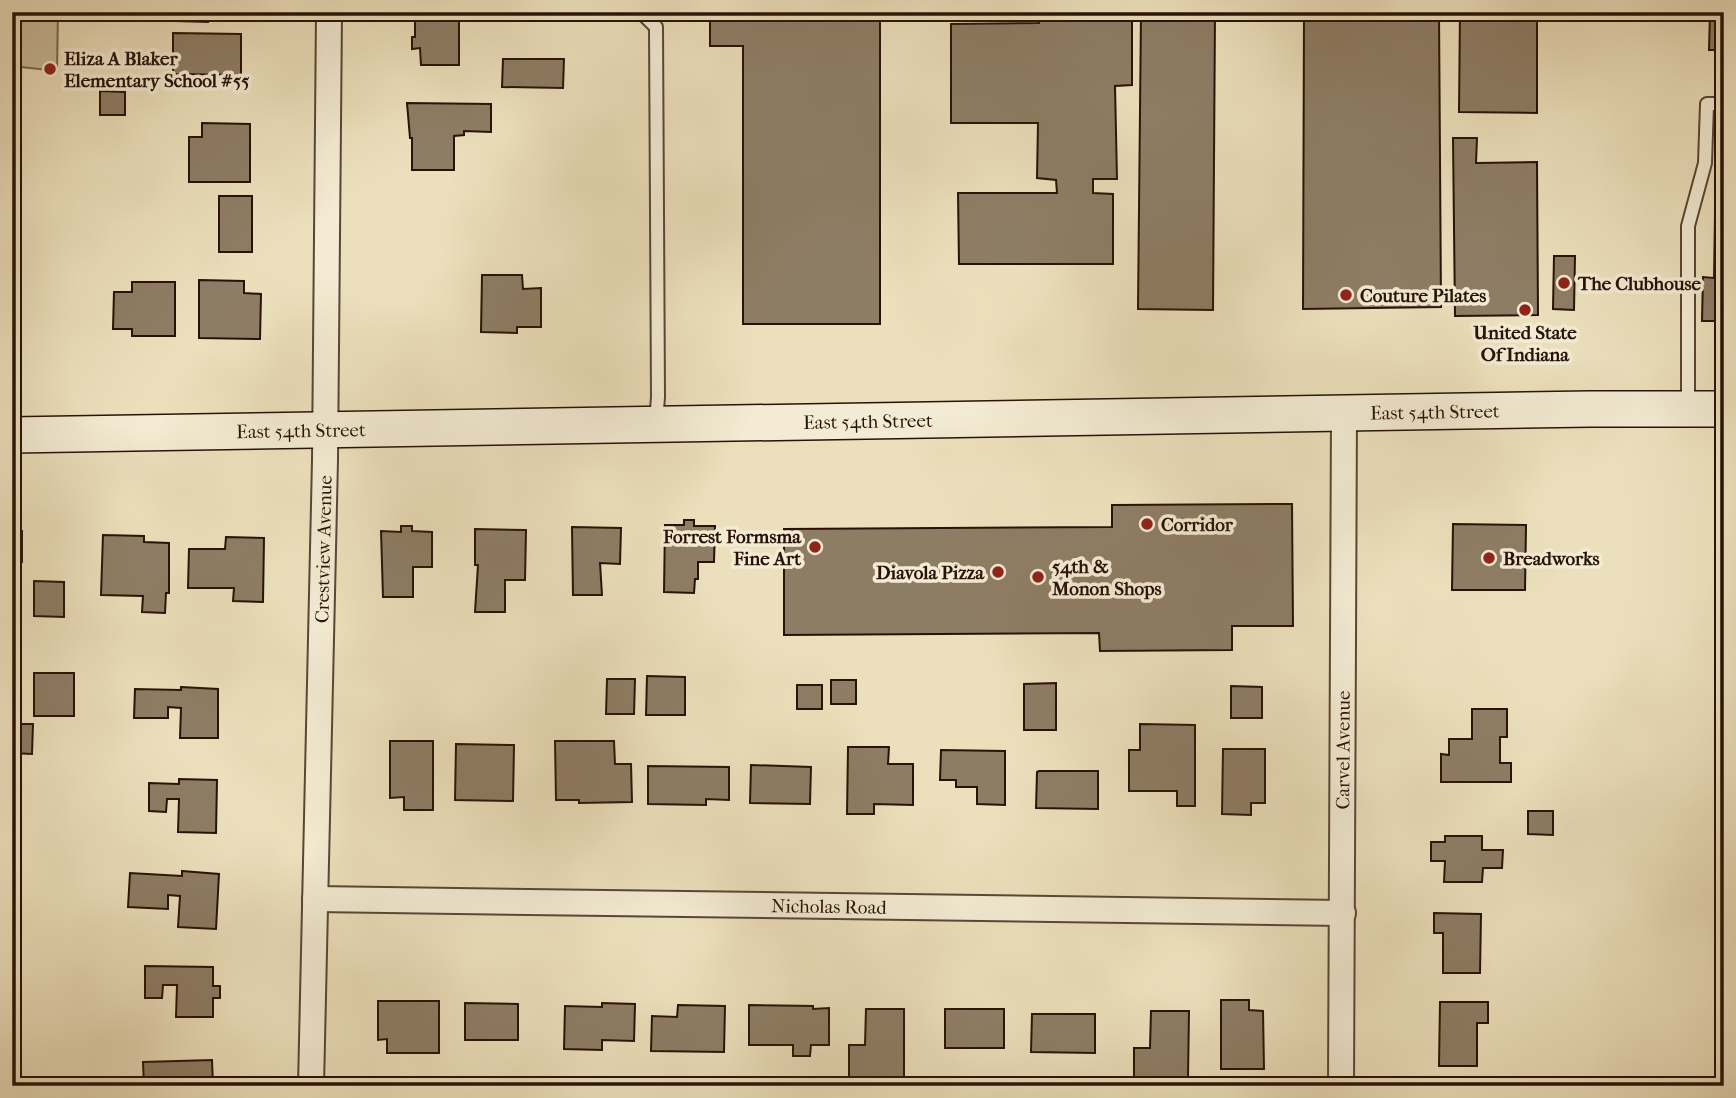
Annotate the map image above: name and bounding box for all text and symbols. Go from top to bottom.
place label: Eliza A Blaker Elementary School #55 [64,48,249,92]
marker: Eliza A Blaker Elementary School #55 [42,61,58,77]
place label: The Clubhouse [1577,273,1701,295]
marker: The Clubhouse [1556,275,1572,291]
place label: Couture Pilates [1360,285,1486,307]
marker: Couture Pilates [1338,287,1354,303]
marker: United State Of Indiana [1517,302,1533,318]
place label: United State Of Indiana [1472,322,1577,366]
street label: East 54th Street [1370,400,1500,425]
street label: East 54th Street [803,410,933,434]
street label: East 54th Street [236,419,366,443]
street label: Crestview Avenue [311,475,337,623]
place label: Corridor [1161,514,1234,536]
marker: Corridor [1139,516,1155,532]
place label: Forrest Formsma Fine Art [662,526,802,570]
marker: Forrest Formsma Fine Art [807,539,823,555]
place label: Breadworks [1503,548,1600,570]
marker: Breadworks [1481,550,1497,566]
place label: 54th & Monon Shops [1051,556,1162,600]
place label: Diavola Pizza [876,562,985,584]
marker: Diavola Pizza [990,564,1006,580]
marker: 54th & Monon Shops [1030,569,1046,585]
street label: Carvel Avenue [1332,691,1355,809]
street label: Nicholas Road [771,895,888,919]

